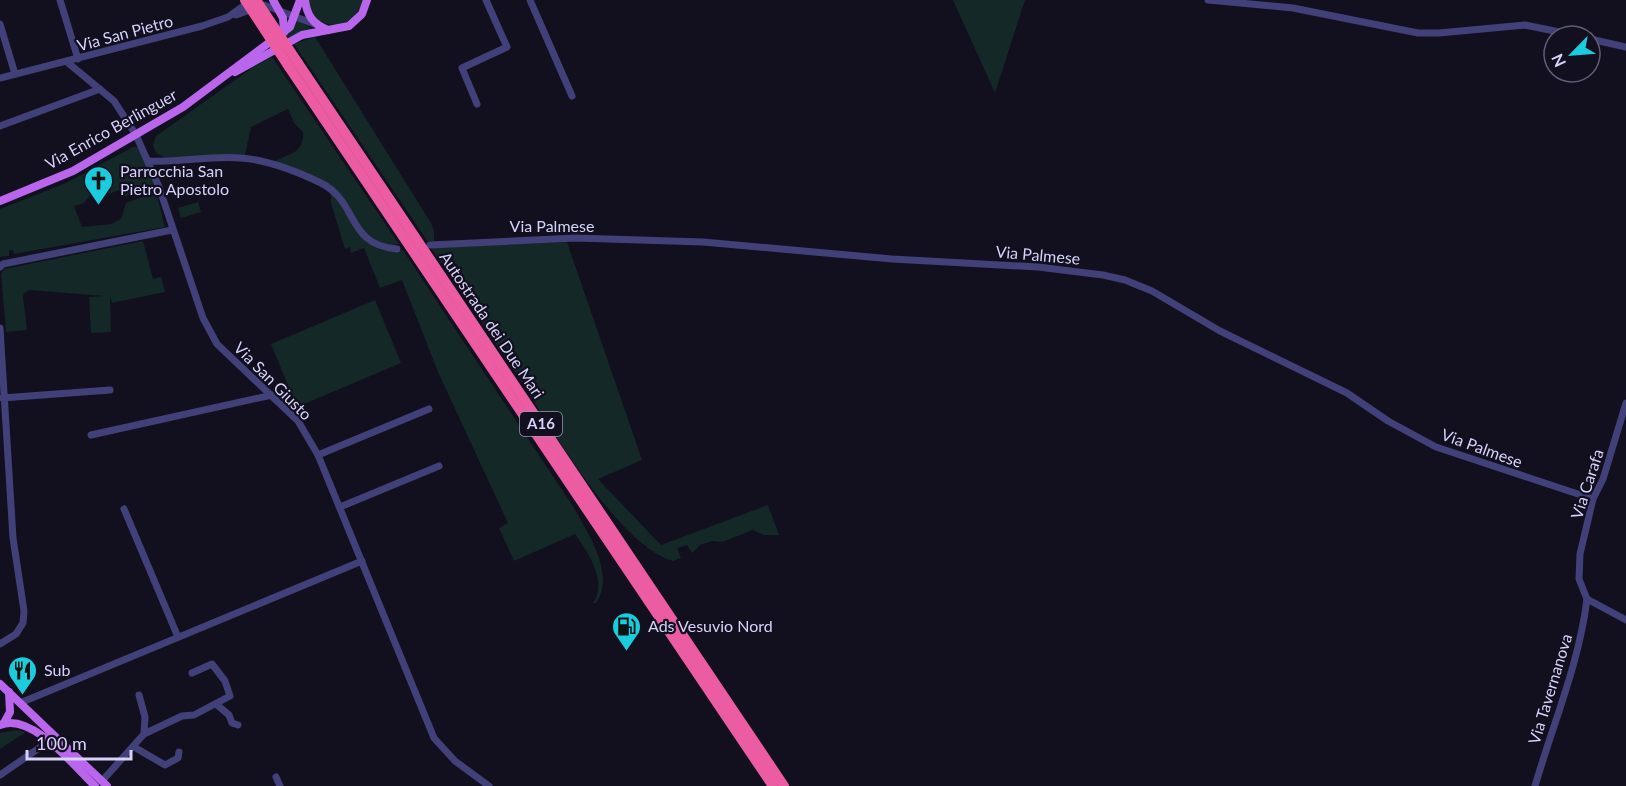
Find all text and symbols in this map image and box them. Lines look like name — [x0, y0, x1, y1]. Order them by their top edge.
street label: Via San Pietro — [75, 11, 175, 54]
north arrow — [1542, 24, 1602, 84]
text: N — [1547, 51, 1569, 70]
street label: Via Enrico Berlinguer — [42, 84, 180, 173]
place label: Parrocchia San Pietro Apostolo — [120, 161, 229, 198]
church icon: Parrocchia San Pietro Apostolo — [83, 164, 115, 206]
street label: Via Palmese — [510, 216, 594, 235]
street label: Via Palmese — [995, 241, 1081, 268]
street label: Autostrada dei Due Mari — [436, 248, 549, 402]
street label: Via San Giusto — [230, 338, 316, 424]
road number: A16 — [520, 412, 562, 436]
street label: Via Palmese — [1439, 424, 1525, 471]
street label: Via Carafa — [1566, 446, 1607, 521]
fuel station icon: Ads Vesuvio Nord — [611, 610, 643, 652]
place label: Ads Vesuvio Nord — [648, 616, 773, 635]
street label: Via Tavernanova — [1524, 631, 1575, 746]
restaurant icon: Sub — [7, 654, 39, 696]
place label: Sub — [44, 660, 70, 679]
scale bar — [27, 723, 130, 761]
text: 100 m — [36, 732, 87, 754]

